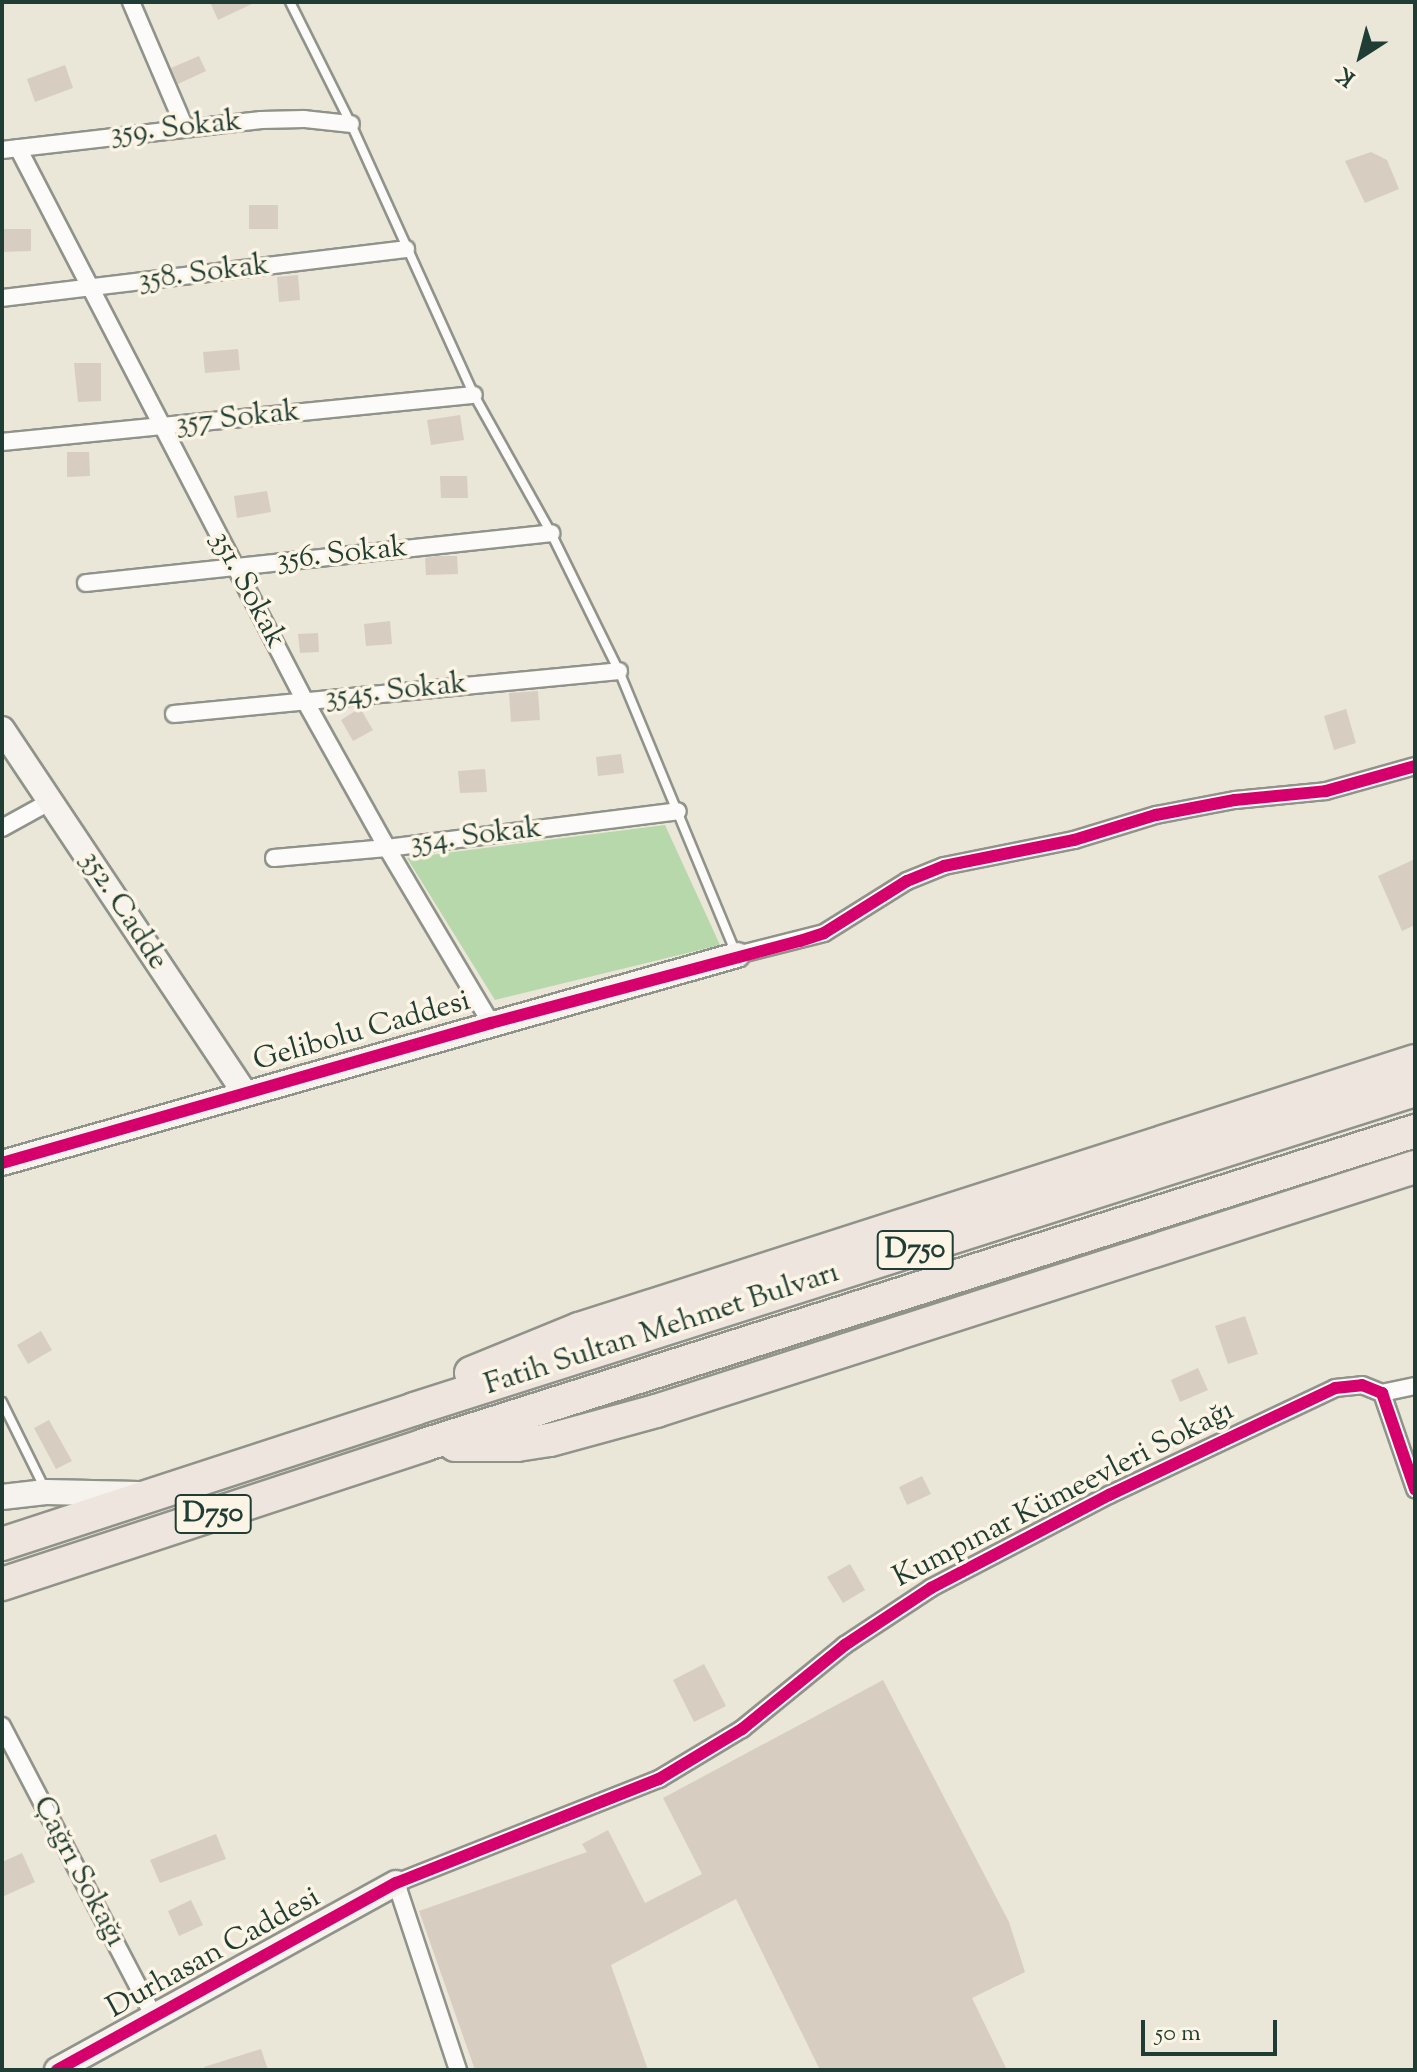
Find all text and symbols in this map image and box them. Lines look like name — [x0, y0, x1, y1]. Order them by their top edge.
north arrow — [1321, 16, 1401, 96]
text: K — [1331, 58, 1363, 93]
street label: 359. Sokak — [109, 104, 243, 154]
street label: 358. Sokak — [136, 248, 272, 300]
street label: 357 Sokak — [174, 395, 302, 443]
street label: 351. Sokak — [201, 525, 293, 655]
street label: 356. Sokak — [275, 530, 409, 580]
street label: 3545. Sokak — [323, 667, 469, 717]
street label: 354. Sokak — [408, 811, 544, 863]
street label: 352. Cadde — [71, 845, 175, 977]
street label: Gelibolu Caddesi — [249, 984, 475, 1080]
road number: D750 — [875, 1226, 955, 1274]
street label: Fatih Sultan Mehmet Bulvarı — [480, 1256, 844, 1404]
street label: Kumpınar Kümeevleri Sokağı — [888, 1393, 1240, 1597]
road number: D750 — [173, 1490, 253, 1538]
street label: Çağrı Sokağı — [23, 1791, 133, 1953]
street label: Durhasan Caddesi — [101, 1881, 327, 2027]
scale bar — [1145, 2004, 1281, 2054]
text: 50 m — [1155, 2017, 1201, 2051]

